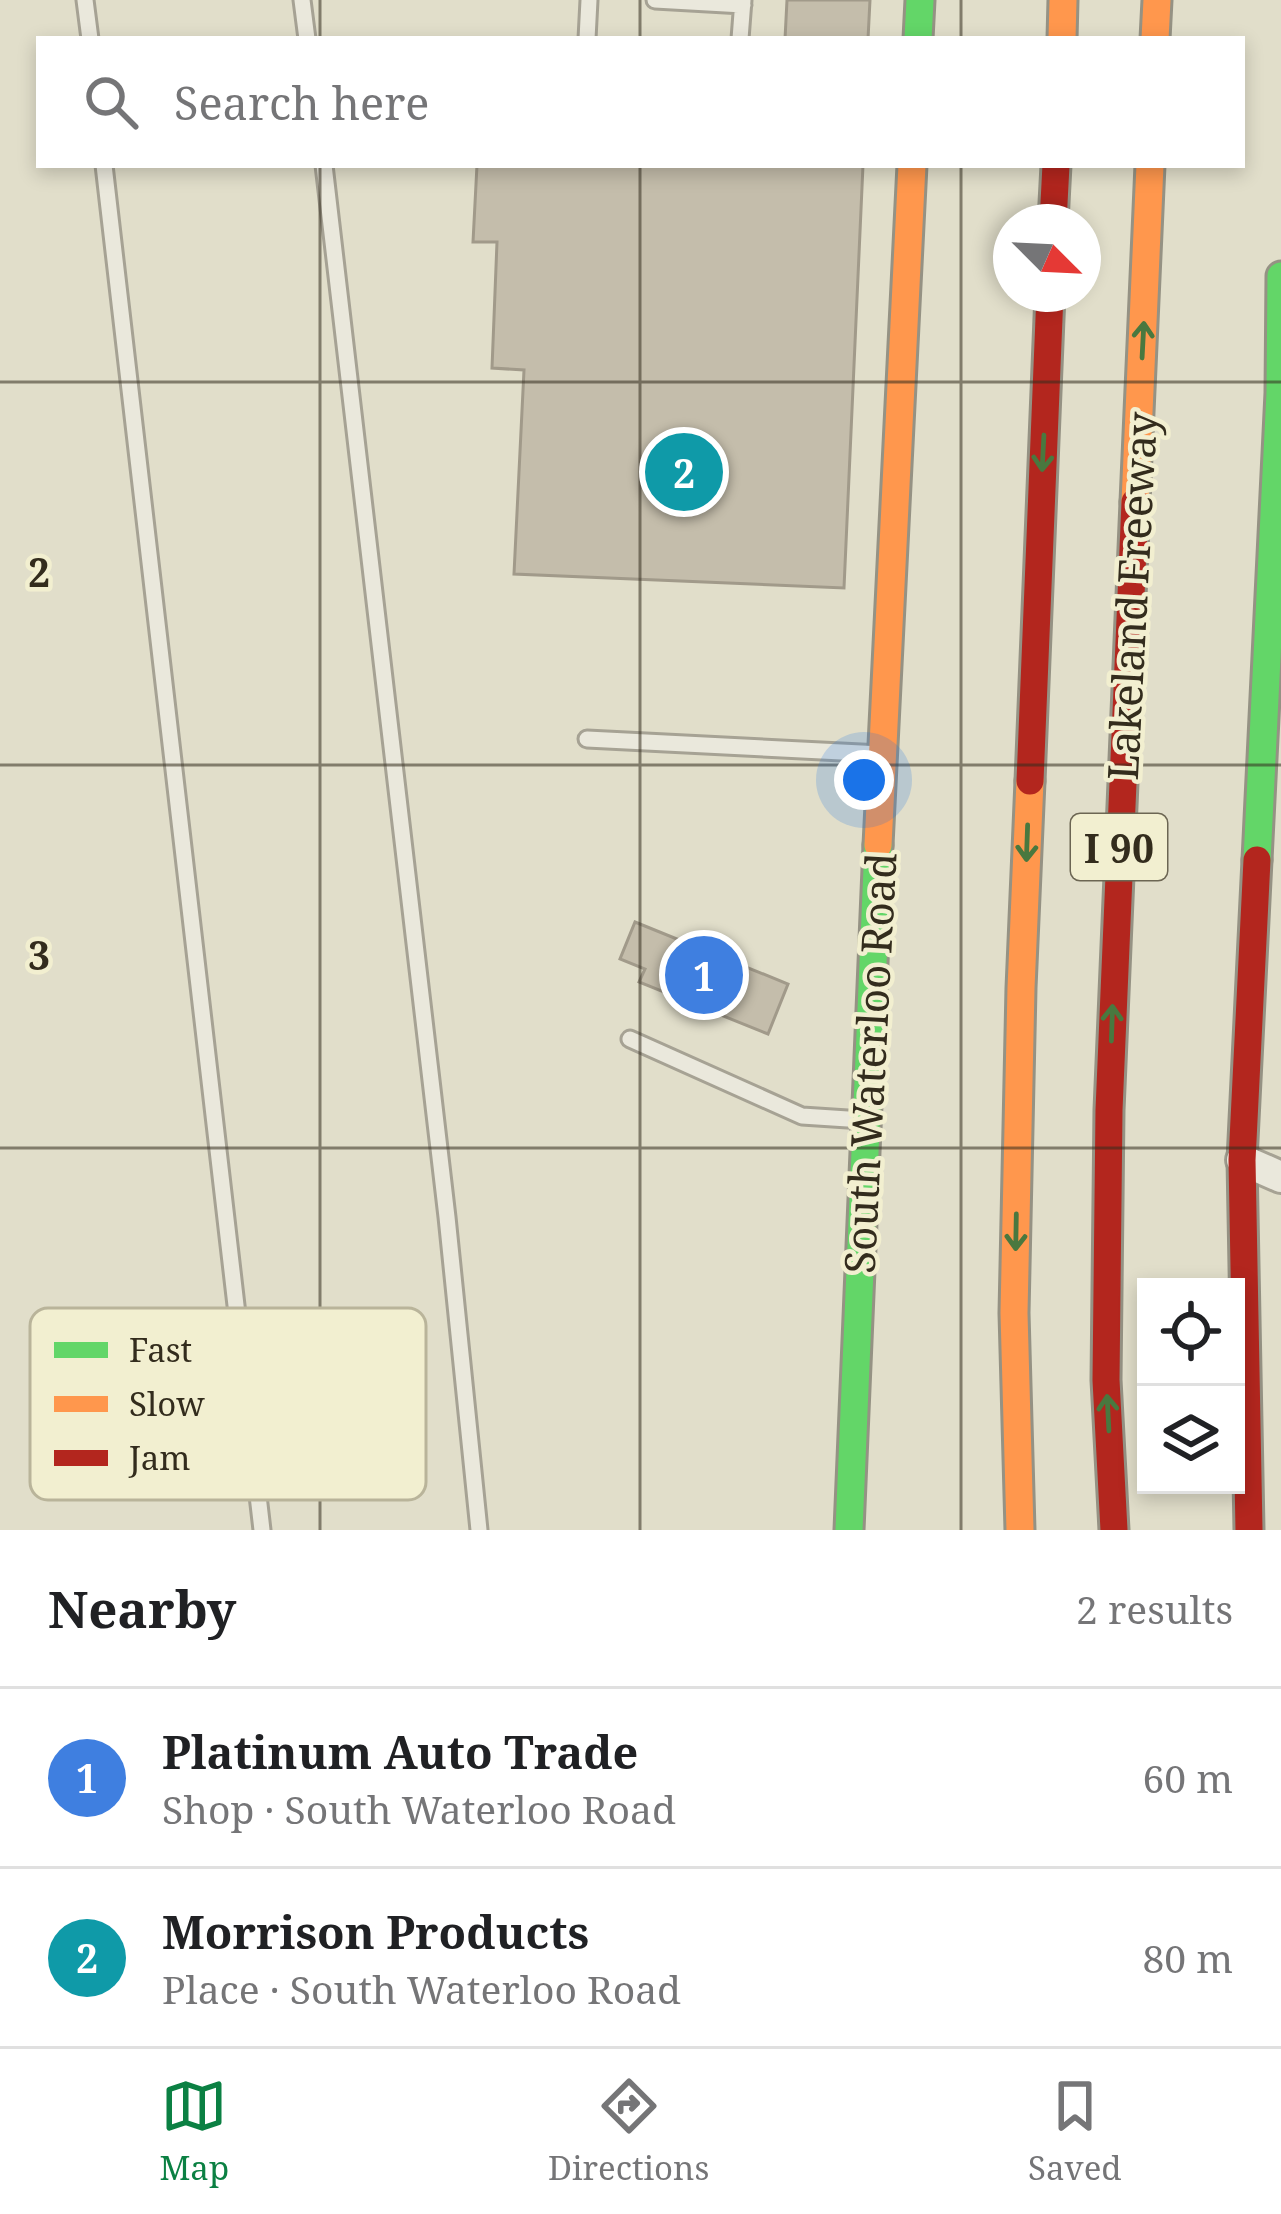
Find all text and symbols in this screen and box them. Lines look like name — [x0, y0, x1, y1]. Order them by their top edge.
search box — [36, 36, 1245, 168]
icon: search — [78, 69, 144, 135]
text: Search here — [174, 72, 429, 133]
north arrow — [993, 204, 1101, 312]
one-way arrow — [1132, 321, 1155, 360]
street label: Lakeland Freeway — [1093, 410, 1169, 782]
pin: 2 — [645, 427, 723, 517]
one-way arrow — [1031, 433, 1054, 472]
text: 2 — [28, 545, 50, 598]
your location — [834, 750, 894, 810]
road number: I 90 — [1071, 814, 1167, 880]
one-way arrow — [1015, 822, 1038, 861]
street label: South Waterloo Road — [830, 851, 909, 1275]
text: 3 — [28, 928, 50, 981]
pin: 1 — [665, 930, 743, 1020]
one-way arrow — [1101, 1004, 1124, 1043]
one-way arrow — [1004, 1212, 1027, 1251]
map controls — [1137, 1278, 1245, 1494]
button: locate — [1137, 1278, 1245, 1386]
legend — [30, 1308, 426, 1500]
text: Fast — [129, 1327, 192, 1372]
text: Slow — [129, 1381, 205, 1426]
button: layers — [1137, 1386, 1245, 1494]
one-way arrow — [1096, 1394, 1119, 1433]
text: Jam — [128, 1435, 191, 1480]
text: Nearby — [48, 1573, 236, 1643]
text: 2 results — [1076, 1582, 1233, 1635]
text: Platinum Auto Trade — [162, 1721, 638, 1782]
text: 1 — [76, 1751, 98, 1804]
text: 60 m — [1142, 1751, 1233, 1804]
text: Shop · South Waterloo Road — [162, 1782, 676, 1835]
text: Morrison Products — [162, 1901, 589, 1962]
text: 2 — [76, 1931, 98, 1984]
text: 80 m — [1142, 1931, 1233, 1984]
text: Place · South Waterloo Road — [162, 1962, 681, 2015]
tab: Map — [159, 2073, 229, 2190]
tab: Directions — [548, 2073, 709, 2190]
tab: Saved — [1028, 2073, 1122, 2190]

